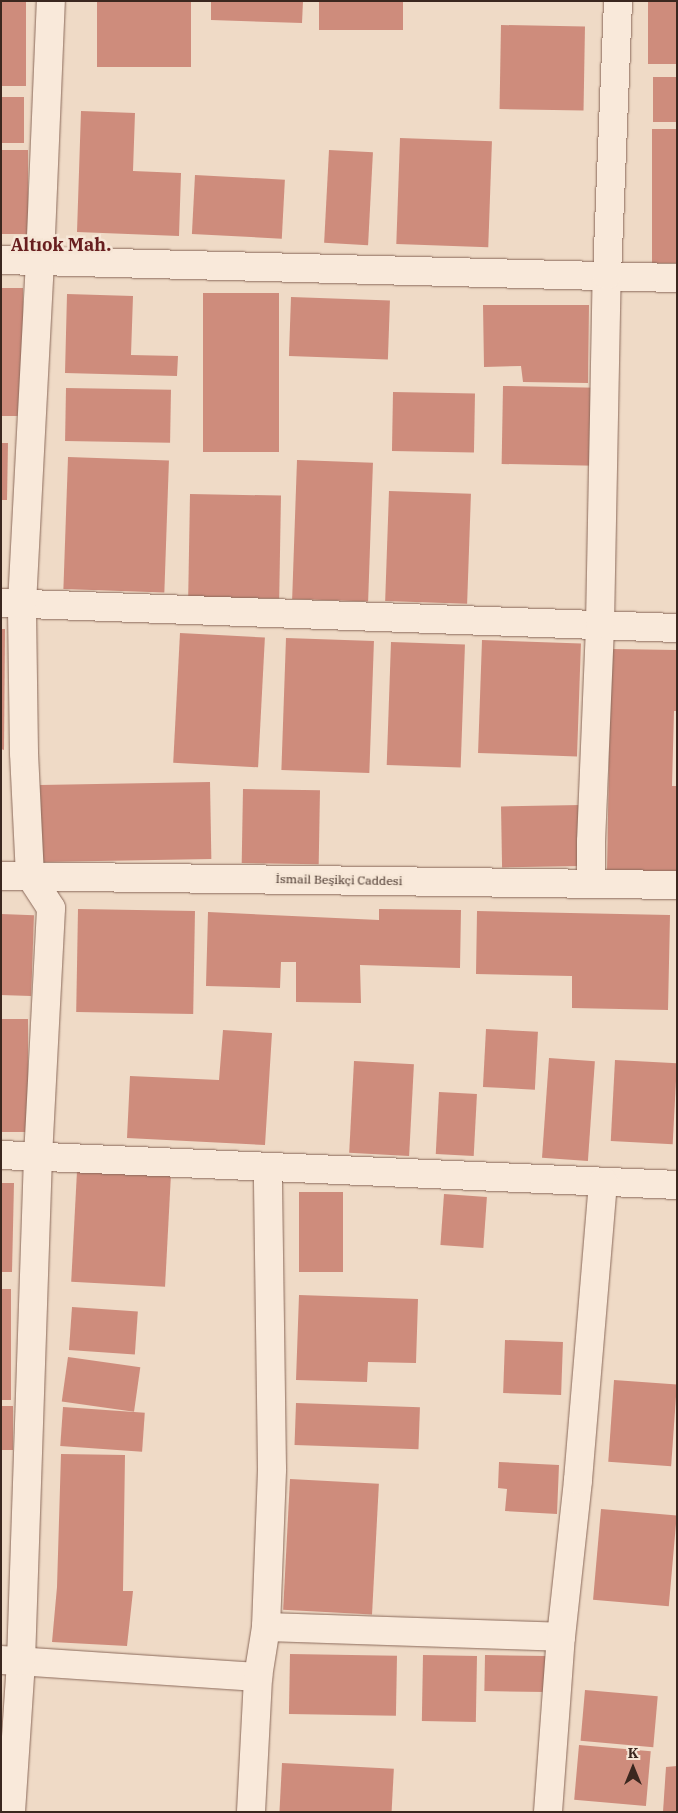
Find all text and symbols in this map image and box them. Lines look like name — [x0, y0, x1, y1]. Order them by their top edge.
district label: Altıok Mah. — [11, 234, 111, 256]
street label: İsmail Beşikçi Caddesi — [276, 872, 402, 888]
north arrow — [608, 1743, 658, 1793]
text: K — [628, 1744, 638, 1762]

